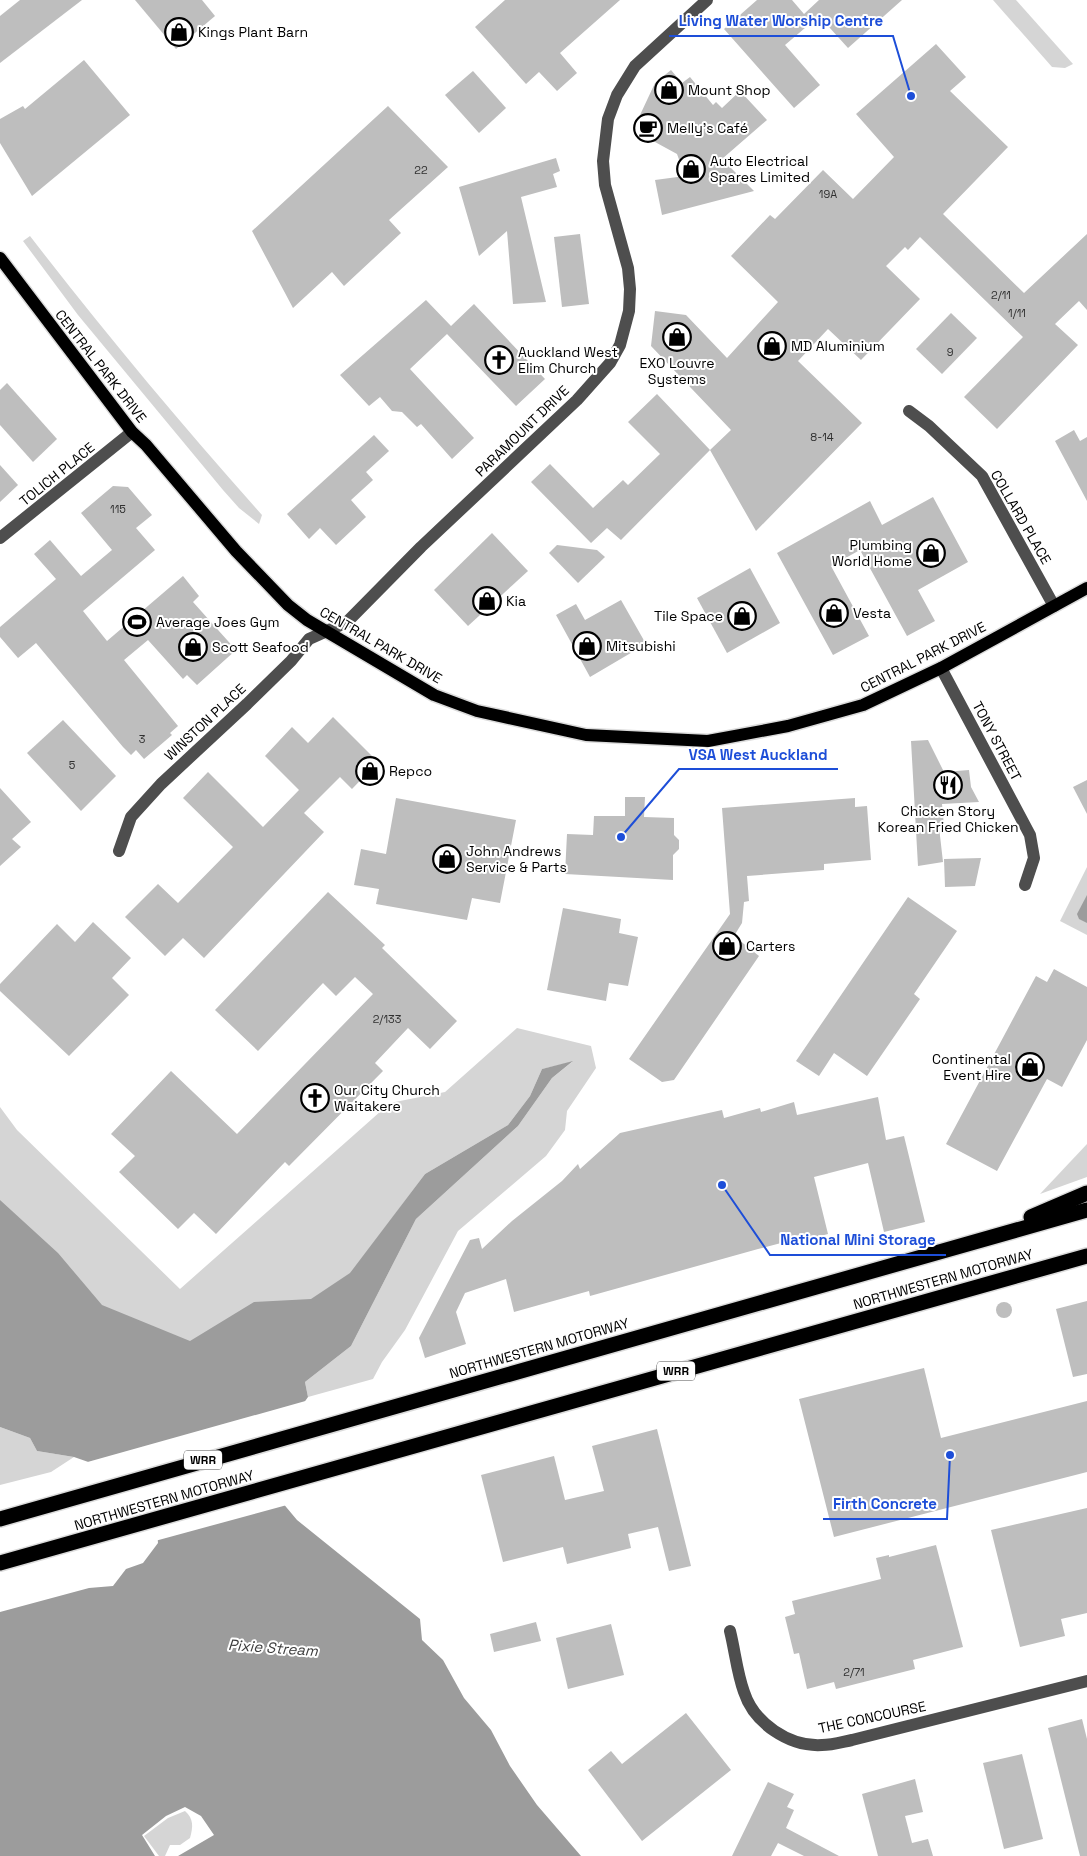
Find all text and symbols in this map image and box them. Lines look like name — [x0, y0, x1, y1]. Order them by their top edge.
callout: Living Water Worship Centre — [669, 6, 893, 36]
text: Living Water Worship Centre — [679, 11, 884, 30]
shop icon: Kings Plant Barn — [164, 17, 194, 47]
place label: Kings Plant Barn — [198, 23, 308, 41]
shop icon: Mount Shop — [654, 75, 684, 105]
place label: Mount Shop — [688, 81, 771, 99]
cafe icon: Melly's Café — [633, 113, 663, 143]
place label: Melly's Café — [667, 119, 748, 137]
place label: Auto Electrical Spares Limited — [710, 152, 810, 186]
shop icon: Auto Electrical Spares Limited — [676, 154, 706, 184]
house number: 22 — [414, 163, 428, 177]
house number: 19A — [819, 187, 837, 201]
house number: 2/11 — [991, 288, 1011, 302]
street label: CENTRAL PARK DRIVE — [51, 306, 151, 426]
house number: 1/11 — [1008, 306, 1026, 320]
shop icon: EXO Louvre Systems — [662, 322, 692, 352]
shop icon: MD Aluminium — [757, 331, 787, 361]
place label: MD Aluminium — [791, 337, 885, 355]
place label: Auckland West Elim Church — [518, 343, 618, 377]
church icon: Auckland West Elim Church — [484, 345, 514, 375]
house number: 9 — [947, 345, 954, 359]
place label: EXO Louvre Systems — [639, 354, 715, 388]
street label: PARAMOUNT DRIVE — [471, 381, 573, 480]
house number: 8-14 — [810, 430, 834, 444]
street label: TOLICH PLACE — [16, 438, 98, 510]
street label: COLLARD PLACE — [987, 467, 1055, 567]
house number: 115 — [110, 502, 126, 516]
place label: Plumbing World Home — [832, 536, 912, 570]
shop icon: Plumbing World Home — [916, 538, 946, 568]
shop icon: Kia — [472, 586, 502, 616]
place label: Kia — [506, 592, 526, 610]
shop icon: Vesta — [819, 598, 849, 628]
shop icon: Tile Space — [727, 601, 757, 631]
street label: CENTRAL PARK DRIVE — [317, 603, 446, 687]
place label: Vesta — [853, 604, 891, 622]
sports icon: Average Joes Gym — [122, 607, 152, 637]
place label: Tile Space — [654, 607, 723, 625]
place label: Average Joes Gym — [156, 613, 280, 631]
street label: CENTRAL PARK DRIVE — [857, 618, 989, 696]
shop icon: Mitsubishi — [572, 631, 602, 661]
shop icon: Scott Seafood — [178, 632, 208, 662]
place label: Mitsubishi — [606, 637, 676, 655]
place label: Scott Seafood — [212, 638, 309, 656]
street label: WINSTON PLACE — [161, 680, 250, 764]
street label: TONY STREET — [968, 698, 1026, 784]
house number: 3 — [139, 732, 146, 746]
callout: VSA West Auckland — [679, 739, 838, 769]
text: VSA West Auckland — [689, 745, 827, 764]
shop icon: Repco — [355, 756, 385, 786]
house number: 5 — [69, 758, 76, 772]
place label: Repco — [389, 762, 432, 780]
restaurant icon: Chicken Story Korean Fried Chicken — [933, 770, 963, 800]
place label: Chicken Story Korean Fried Chicken — [877, 802, 1019, 836]
place label: John Andrews Service & Parts — [466, 842, 567, 876]
shop icon: John Andrews Service & Parts — [432, 844, 462, 874]
shop icon: Carters — [712, 931, 742, 961]
place label: Carters — [746, 937, 795, 955]
house number: 2/133 — [373, 1012, 402, 1026]
place label: Continental Event Hire — [932, 1050, 1011, 1084]
shop icon: Continental Event Hire — [1015, 1052, 1045, 1082]
place label: Our City Church Waitakere — [334, 1081, 440, 1115]
church icon: Our City Church Waitakere — [300, 1083, 330, 1113]
callout: National Mini Storage — [770, 1225, 946, 1255]
text: National Mini Storage — [780, 1230, 936, 1249]
street label: NORTHWESTERN MOTORWAY — [851, 1245, 1035, 1313]
street label: NORTHWESTERN MOTORWAY — [447, 1314, 631, 1382]
road number: WRR — [657, 1362, 695, 1380]
road number: WRR — [184, 1450, 222, 1470]
street label: NORTHWESTERN MOTORWAY — [72, 1466, 256, 1534]
callout: Firth Concrete — [823, 1489, 947, 1519]
text: Firth Concrete — [833, 1494, 937, 1513]
water label: Pixie Stream — [228, 1635, 320, 1660]
house number: 2/71 — [843, 1665, 865, 1679]
street label: THE CONCOURSE — [817, 1697, 928, 1737]

